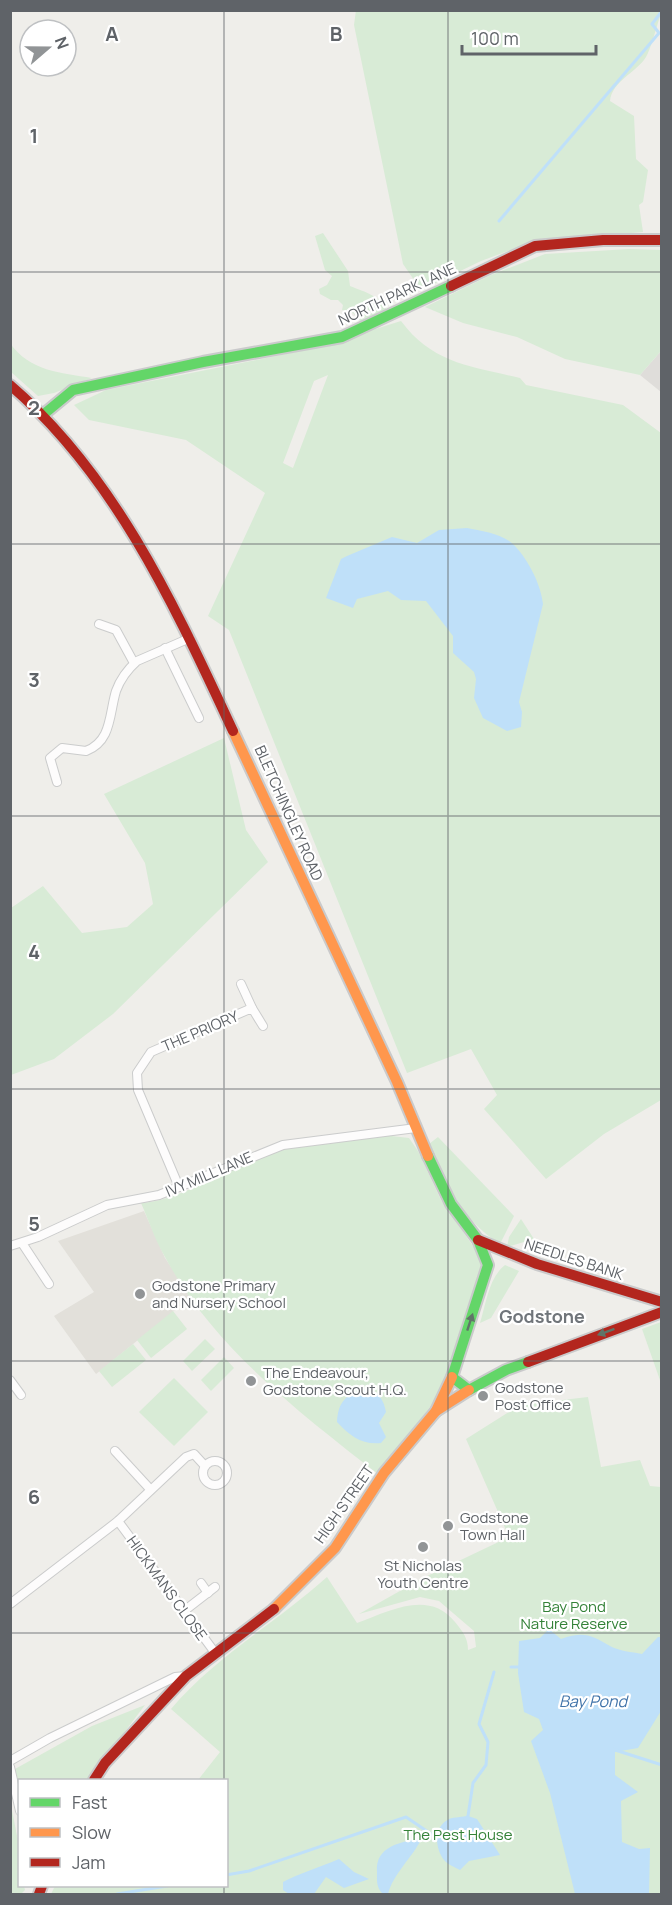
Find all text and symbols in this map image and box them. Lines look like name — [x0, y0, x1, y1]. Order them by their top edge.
north arrow — [18, 18, 78, 78]
scale bar — [462, 18, 596, 56]
text: A — [105, 20, 119, 47]
text: B — [330, 20, 343, 47]
text: 100 m — [471, 26, 519, 50]
text: N — [50, 34, 74, 52]
text: 1 — [30, 122, 38, 149]
street label: NORTH PARK LANE — [335, 258, 459, 330]
text: 2 — [28, 394, 40, 421]
text: 3 — [28, 666, 40, 693]
street label: BLETCHINGLEY ROAD — [250, 742, 328, 884]
text: 4 — [28, 938, 40, 965]
street label: THE PRIORY — [158, 1005, 242, 1057]
street label: IVY MILL LANE — [162, 1146, 256, 1202]
text: 5 — [28, 1210, 40, 1237]
street label: NEEDLES BANK — [522, 1233, 626, 1285]
place label: Godstone Primary and Nursery School — [152, 1275, 286, 1313]
marker: Godstone Primary and Nursery School — [133, 1287, 147, 1301]
district label: Godstone — [499, 1304, 585, 1328]
one-way arrow — [465, 1313, 475, 1331]
one-way arrow — [597, 1328, 615, 1338]
place label: The Endeavour, Godstone Scout H.Q. — [263, 1362, 407, 1400]
marker: The Endeavour, Godstone Scout H.Q. — [244, 1374, 258, 1388]
place label: Godstone Post Office — [495, 1377, 571, 1415]
marker: Godstone Post Office — [476, 1389, 490, 1403]
street label: HIGH STREET — [309, 1461, 379, 1547]
text: 6 — [28, 1483, 40, 1510]
place label: Godstone Town Hall — [460, 1507, 529, 1545]
marker: Godstone Town Hall — [441, 1519, 455, 1533]
street label: HICKMANS CLOSE — [122, 1531, 212, 1645]
marker: St Nicholas Youth Centre — [416, 1540, 430, 1554]
place label: St Nicholas Youth Centre — [377, 1555, 469, 1593]
park label: Bay Pond Nature Reserve — [521, 1596, 628, 1634]
water label: Bay Pond — [559, 1690, 629, 1712]
legend — [18, 1779, 228, 1887]
text: Fast — [72, 1790, 107, 1814]
text: Slow — [72, 1820, 112, 1844]
park label: The Pest House — [404, 1824, 513, 1845]
text: Jam — [72, 1850, 106, 1874]

